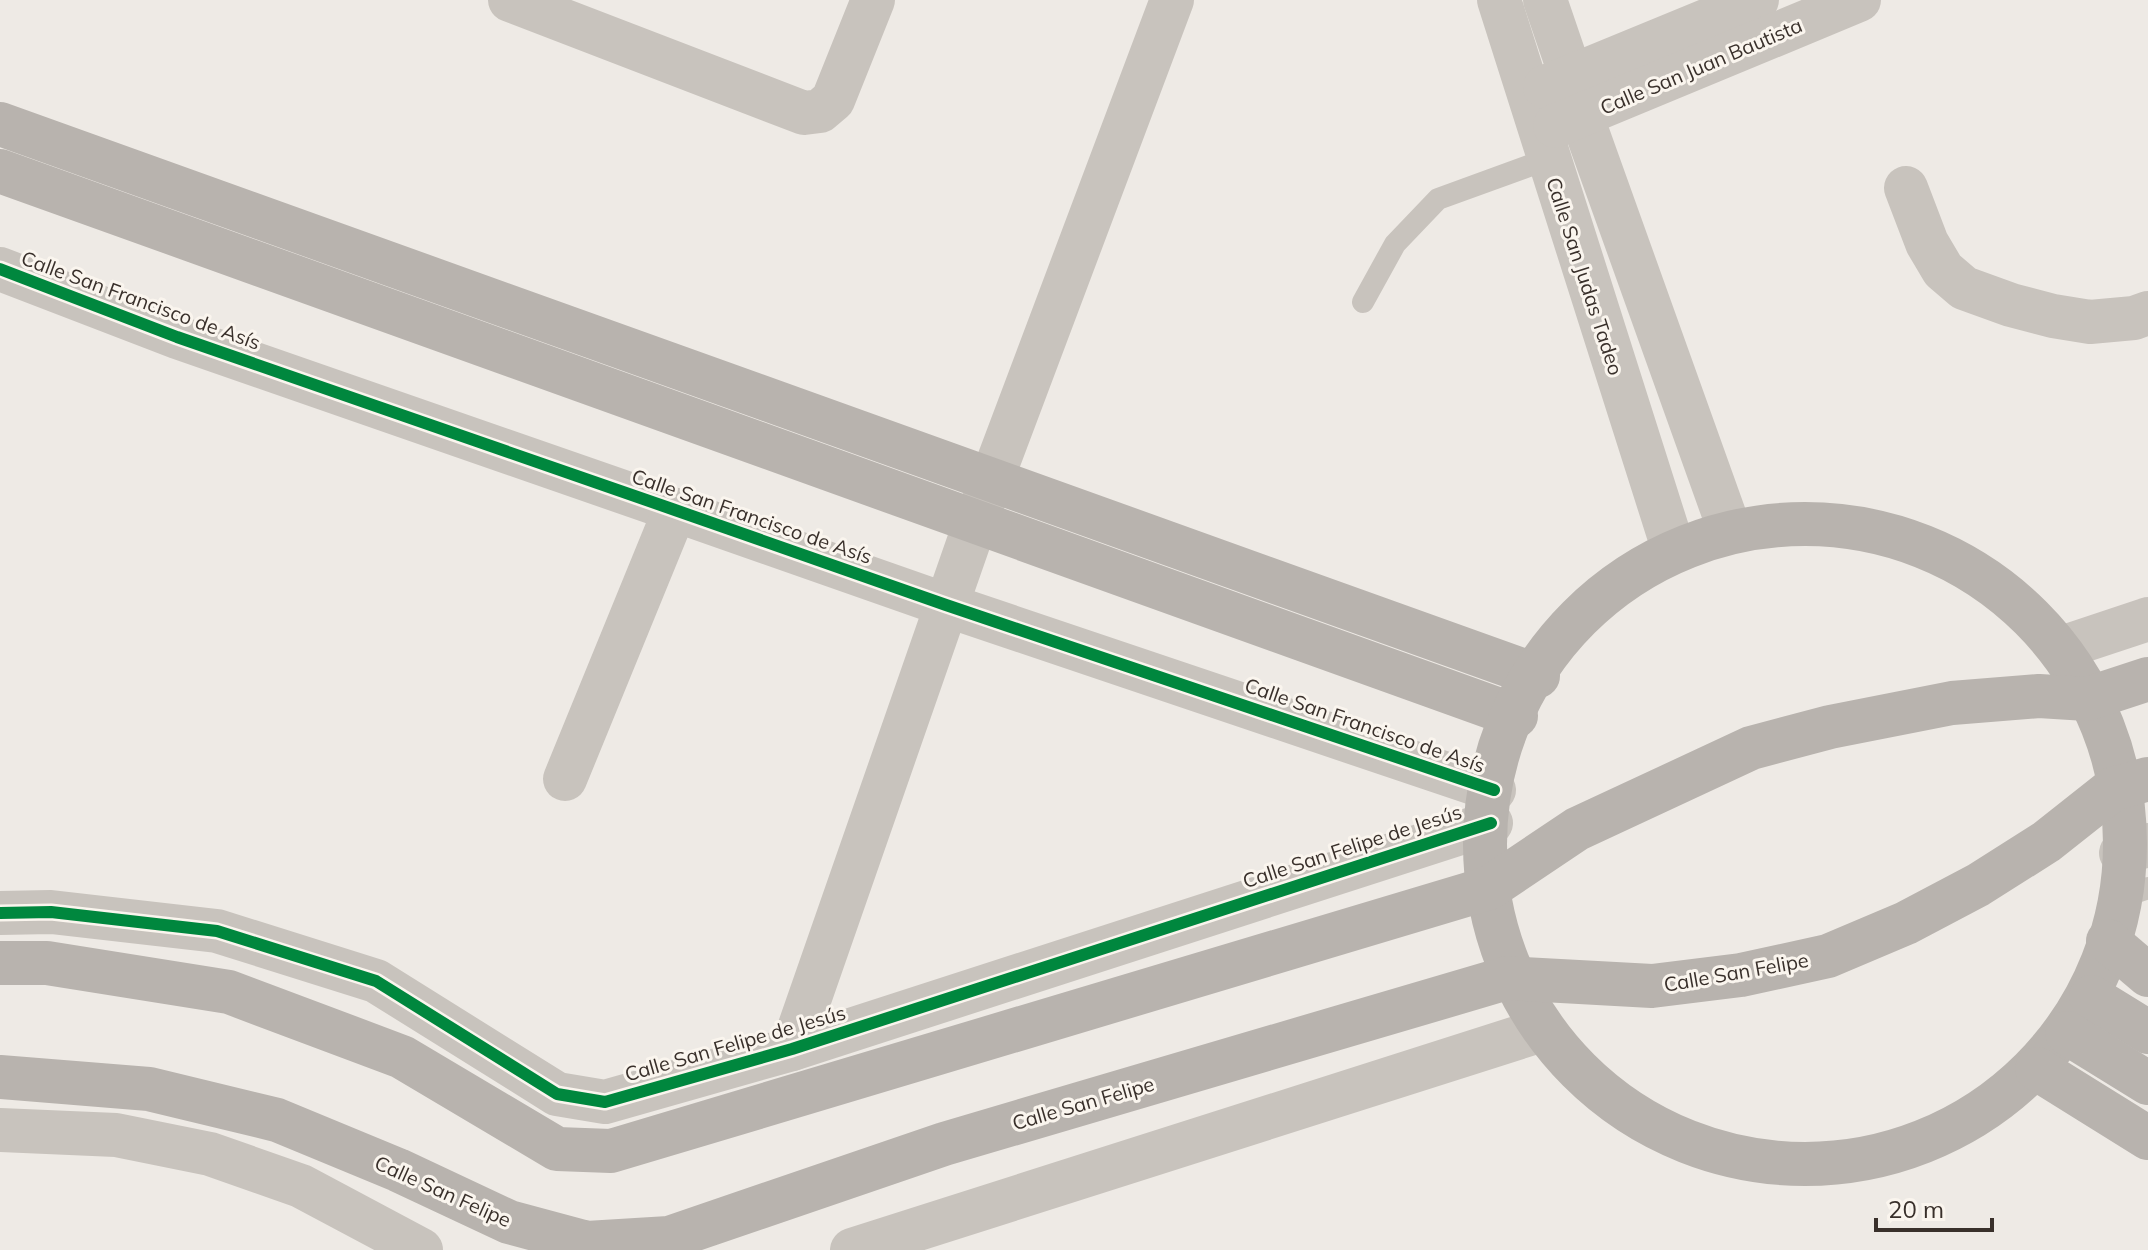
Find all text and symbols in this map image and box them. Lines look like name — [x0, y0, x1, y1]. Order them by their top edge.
street label: Calle San Juan Bautista — [1596, 12, 1806, 120]
street label: Calle San Judas Tadeo — [1541, 174, 1629, 378]
street label: Calle San Francisco de Asís — [18, 245, 264, 355]
street label: Calle San Francisco de Asís — [629, 463, 875, 569]
street label: Calle San Francisco de Asís — [1242, 672, 1488, 778]
street label: Calle San Felipe de Jesús — [1239, 799, 1465, 893]
street label: Calle San Felipe — [1662, 947, 1810, 997]
street label: Calle San Felipe de Jesús — [622, 999, 848, 1087]
street label: Calle San Felipe — [1009, 1071, 1157, 1135]
street label: Calle San Felipe — [371, 1150, 515, 1232]
scale bar — [1876, 1182, 1992, 1232]
text: 20 m — [1888, 1194, 1944, 1224]

